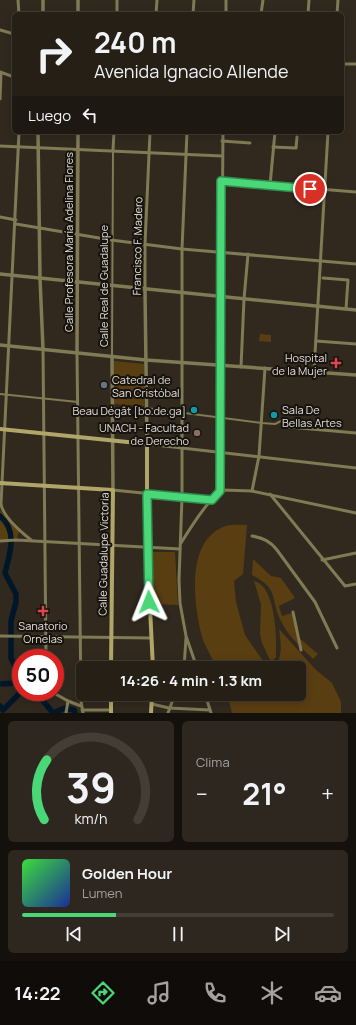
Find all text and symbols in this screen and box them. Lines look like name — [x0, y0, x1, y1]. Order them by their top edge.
text: 240 m — [94, 23, 176, 61]
icon: right — [28, 28, 80, 80]
text: Avenida Ignacio Allende — [94, 59, 288, 83]
icon: left — [79, 104, 101, 126]
text: Luego — [28, 105, 71, 126]
street label: Calle Profesora María Adelina Flores — [61, 152, 76, 332]
pin — [293, 172, 327, 206]
icon: arrive — [299, 178, 321, 200]
street label: Francisco F. Madero — [129, 196, 145, 295]
street label: Calle Real de Guadalupe — [96, 224, 111, 347]
place label: Hospital de la Mujer — [272, 350, 327, 378]
marker: Hospital de la Mujer — [330, 357, 342, 369]
place label: Catedral de San Cristóbal — [112, 372, 180, 400]
marker: Catedral de San Cristóbal — [99, 380, 109, 390]
place label: Sala De Bellas Artes — [282, 402, 342, 430]
place label: Beau Dégât [bo.de.ga] — [73, 403, 186, 418]
marker: Beau Dégât [bo.de.ga] — [189, 405, 199, 415]
marker: Sala De Bellas Artes — [269, 410, 279, 420]
place label: UNACH - Facultad de Derecho — [99, 420, 189, 448]
marker: UNACH - Facultad de Derecho — [192, 428, 202, 438]
street label: Calle Guadalupe Victoria — [94, 492, 112, 616]
position arrow — [128, 581, 170, 623]
marker: Sanatorio Ornelas — [37, 605, 49, 617]
place label: Sanatorio Ornelas — [18, 618, 68, 646]
speed limit sign: 50 — [12, 649, 64, 701]
text: 14:26 · 4 min · 1.3 km — [120, 670, 262, 691]
text: Clima — [196, 753, 230, 771]
text: 39 — [66, 758, 116, 814]
text: 21° — [242, 773, 287, 814]
text: − — [196, 779, 208, 809]
text: + — [321, 779, 334, 809]
text: km/h — [74, 808, 108, 827]
text: Golden Hour — [82, 863, 172, 884]
text: Lumen — [82, 884, 122, 902]
icon: previous — [63, 923, 85, 945]
icon: pause — [167, 923, 189, 945]
icon: next — [271, 923, 293, 945]
icon: directions — [89, 979, 117, 1007]
icon: music — [145, 979, 173, 1007]
icon: phone — [201, 979, 229, 1007]
icon: climate — [258, 979, 286, 1007]
icon: car — [314, 979, 342, 1007]
text: 14:22 — [14, 981, 61, 1005]

